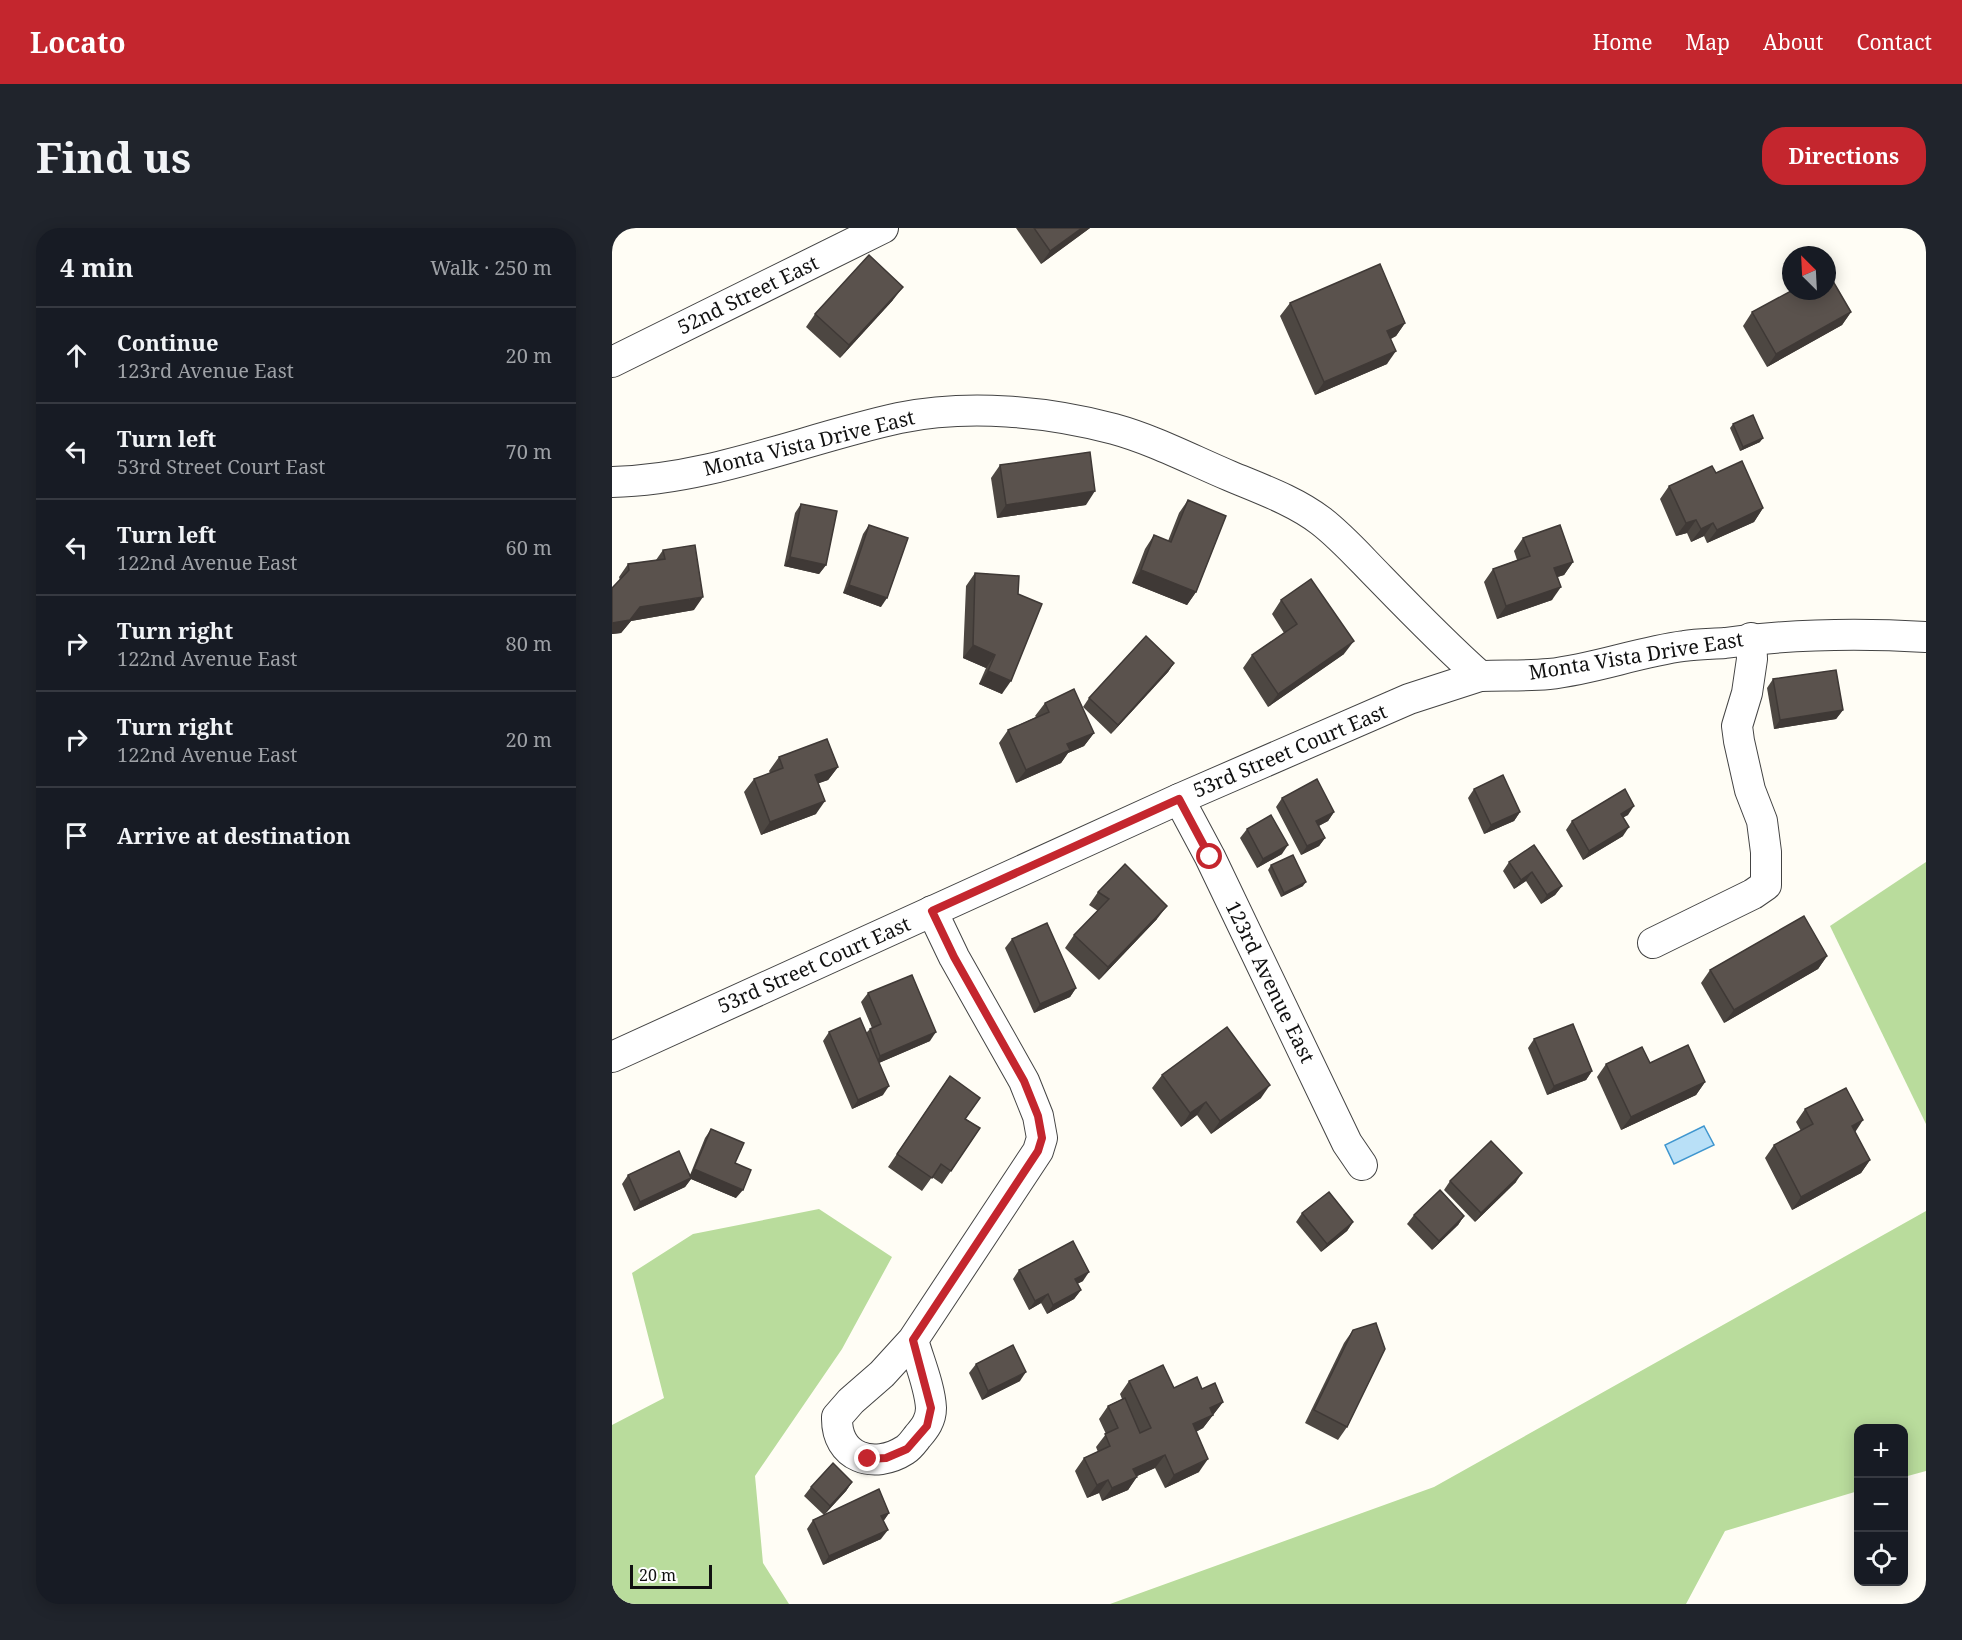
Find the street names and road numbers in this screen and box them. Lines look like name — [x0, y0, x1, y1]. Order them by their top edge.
street label: 52nd Street East — [673, 249, 823, 340]
street label: Monta Vista Drive East — [700, 403, 917, 482]
street label: Monta Vista Drive East — [1527, 625, 1745, 686]
street label: 53rd Street Court East — [1189, 697, 1391, 804]
street label: 123rd Avenue East — [1220, 896, 1321, 1067]
street label: 53rd Street Court East — [713, 910, 914, 1019]

